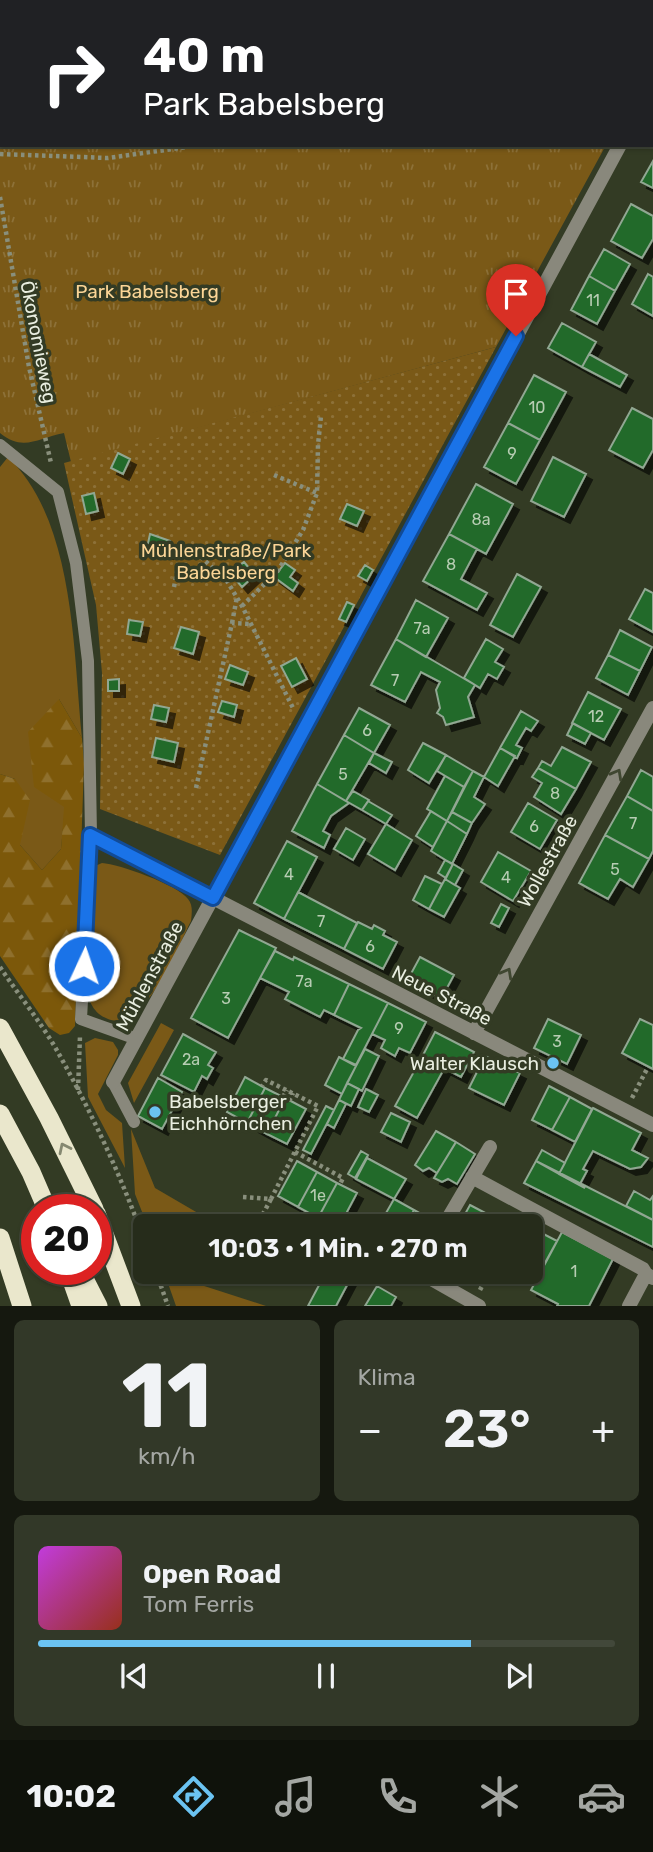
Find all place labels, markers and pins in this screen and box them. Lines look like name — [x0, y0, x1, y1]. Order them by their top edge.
pin — [486, 264, 546, 336]
place label: Walter Klausch — [410, 1052, 539, 1075]
marker: Walter Klausch — [545, 1055, 561, 1071]
place label: Babelsberger Eichhörnchen — [169, 1090, 293, 1135]
marker: Babelsberger Eichhörnchen — [147, 1104, 163, 1120]

